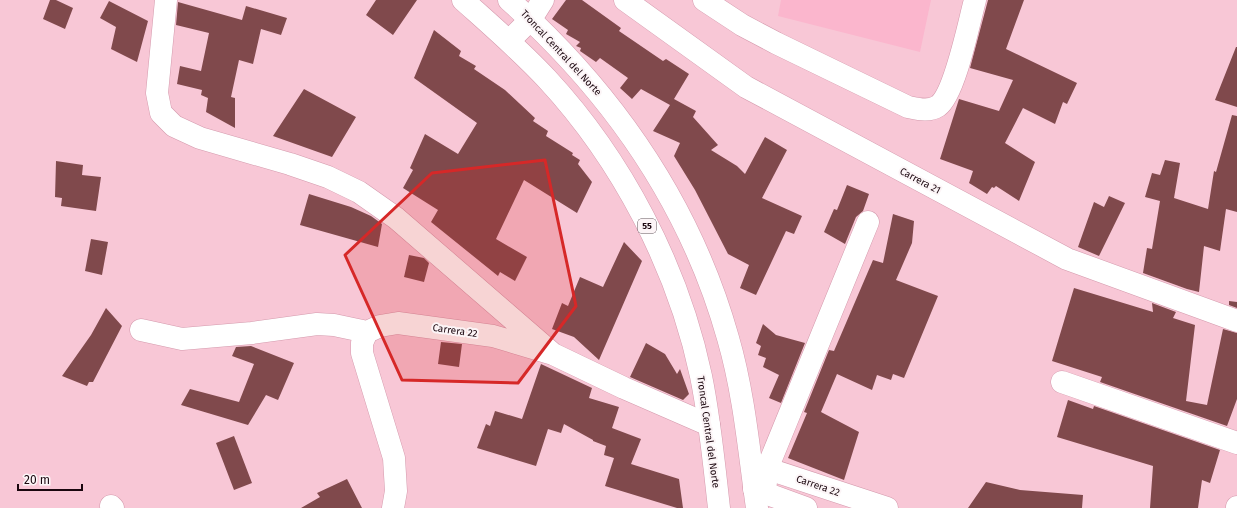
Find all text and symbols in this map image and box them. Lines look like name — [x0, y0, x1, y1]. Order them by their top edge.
street label: Troncal Central del Norte — [518, 8, 604, 98]
street label: Carrera 21 — [898, 165, 942, 197]
road number: 55 — [638, 219, 656, 233]
street label: Carrera 22 — [432, 322, 478, 340]
street label: Troncal Central del Norte — [694, 375, 722, 489]
scale bar — [18, 466, 82, 492]
text: 20 m — [24, 473, 50, 487]
street label: Carrera 22 — [795, 473, 841, 499]

